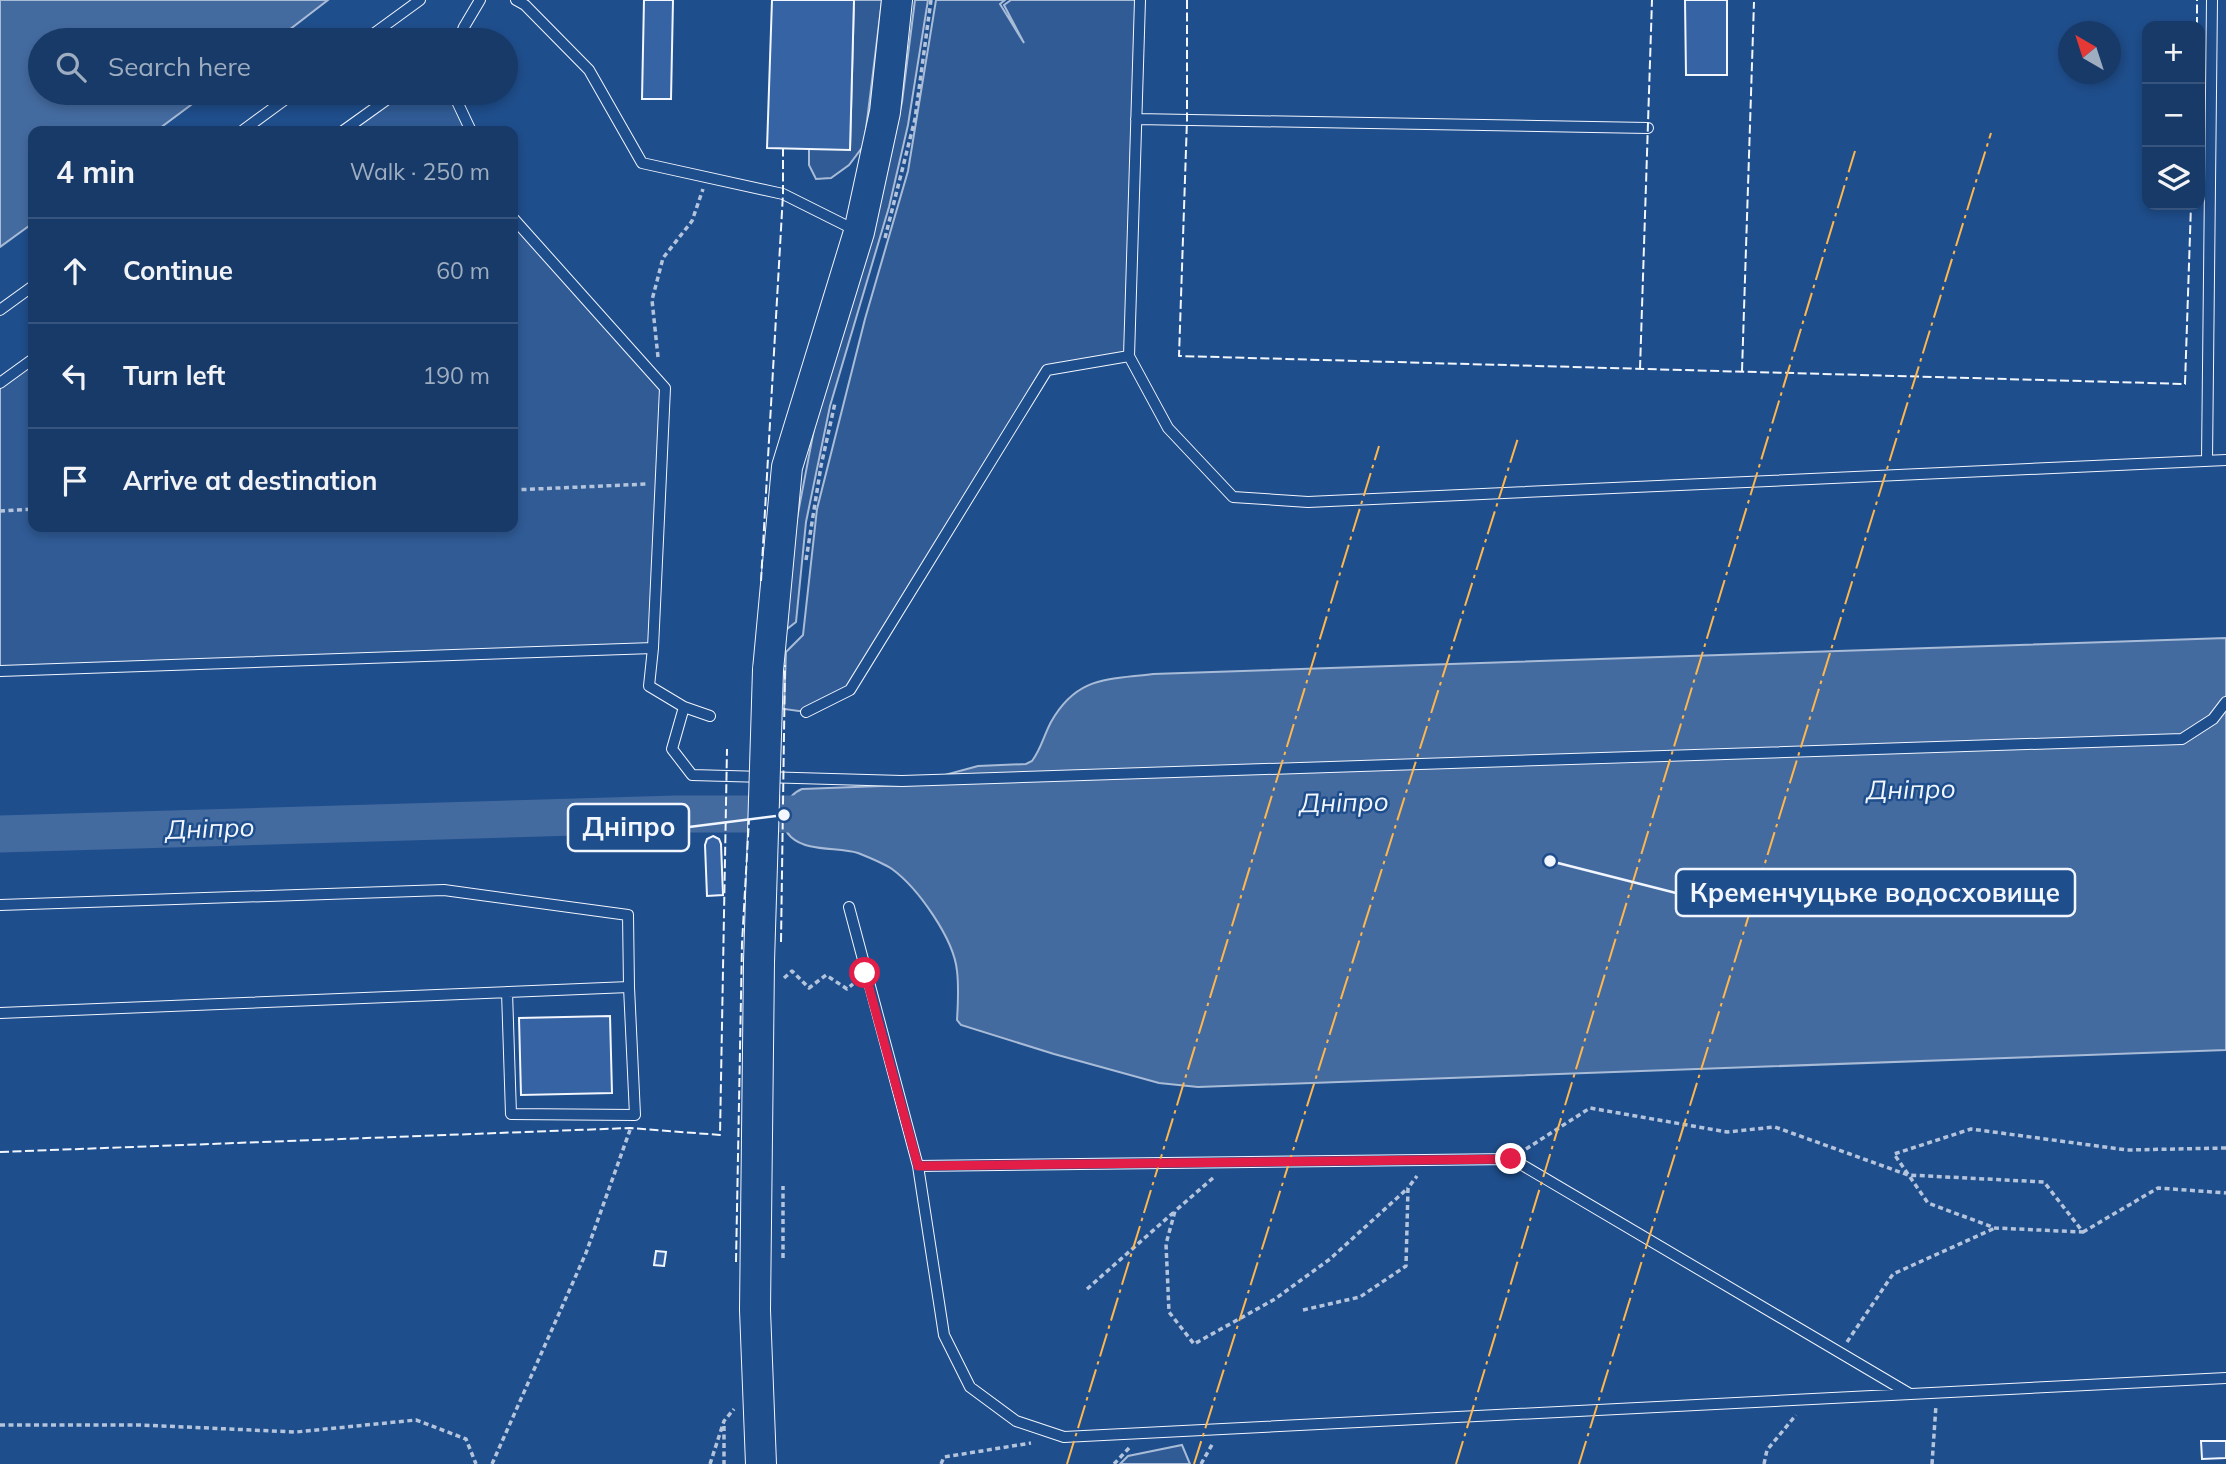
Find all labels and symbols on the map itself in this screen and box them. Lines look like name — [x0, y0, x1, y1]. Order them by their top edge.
north arrow — [2058, 21, 2121, 84]
water label: Дніпро — [1864, 772, 1956, 806]
water label: Дніпро — [1297, 785, 1389, 819]
callout: Дніпро — [568, 804, 689, 851]
water label: Дніпро — [163, 810, 255, 846]
text: Дніпро — [583, 810, 675, 843]
callout: Кременчуцьке водосховище — [1676, 869, 2075, 916]
text: Кременчуцьке водосховище — [1690, 876, 2060, 909]
route start — [849, 957, 880, 988]
route end — [1495, 1143, 1526, 1174]

